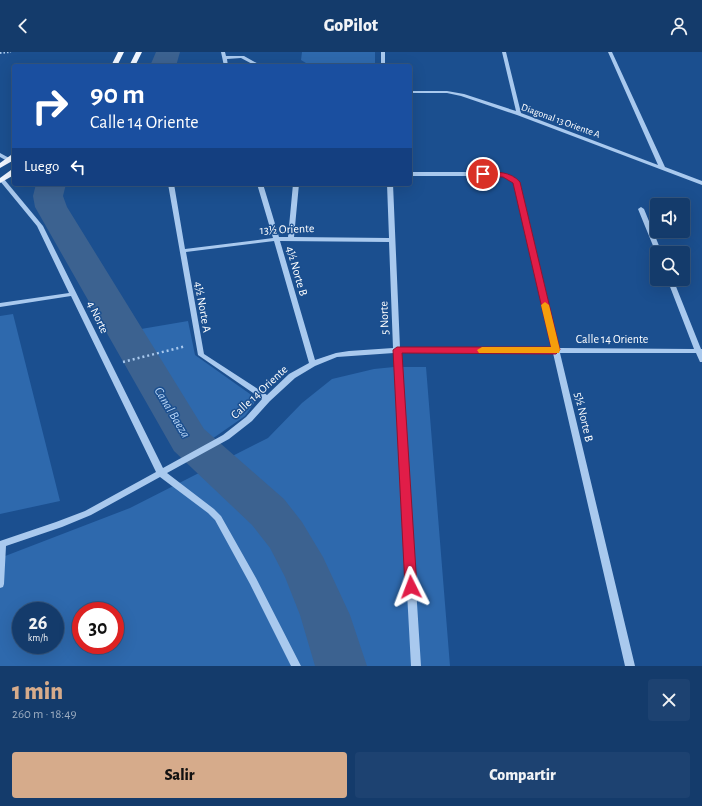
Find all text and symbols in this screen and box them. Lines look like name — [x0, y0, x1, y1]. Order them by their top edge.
icon: back — [12, 15, 34, 37]
icon: person — [668, 15, 690, 37]
text: GoPilot — [324, 17, 378, 35]
icon: right — [24, 80, 76, 132]
text: 90 m — [90, 81, 145, 109]
street label: Diagonal 13 Oriente A — [520, 102, 602, 140]
text: Calle 14 Oriente — [90, 114, 199, 132]
icon: left — [67, 156, 89, 178]
pin — [466, 157, 500, 191]
text: Luego — [24, 159, 59, 174]
icon: arrive — [472, 163, 494, 185]
map controls — [650, 198, 690, 286]
button: sound — [650, 198, 690, 238]
street label: 13½ Oriente — [260, 222, 314, 236]
street label: 4½ Norte B — [284, 245, 310, 297]
button: search — [650, 246, 690, 286]
street label: 4½ Norte A — [193, 281, 213, 334]
street label: 4 Norte — [85, 299, 111, 335]
street label: 5 Norte — [377, 301, 391, 335]
street label: Calle 14 Oriente — [576, 333, 648, 345]
street label: Calle 14 Oriente — [228, 363, 290, 421]
water label: Canal Baeza — [151, 385, 192, 441]
street label: 5½ Norte B — [572, 391, 596, 443]
position arrow — [390, 566, 432, 608]
speed limit sign: 30 — [72, 602, 124, 654]
text: 26 — [28, 613, 48, 633]
text: km/h — [28, 633, 48, 643]
button: close — [648, 679, 690, 721]
text: 1 min — [12, 680, 63, 704]
text: 260 m · 18:49 — [12, 708, 77, 721]
button: Salir — [12, 752, 347, 798]
button: Compartir — [355, 752, 690, 798]

